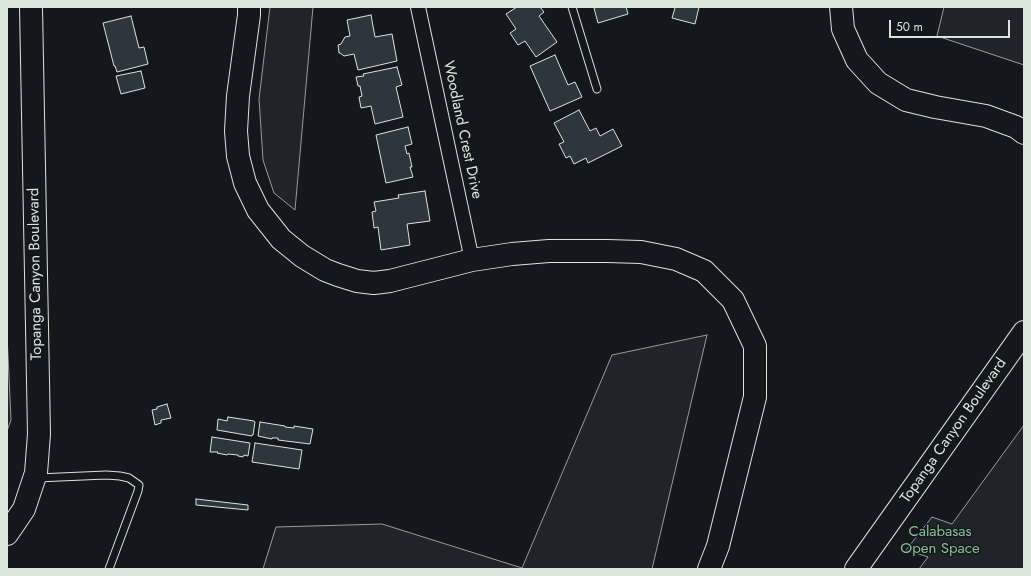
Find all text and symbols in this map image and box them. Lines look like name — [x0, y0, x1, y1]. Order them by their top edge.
scale bar — [891, 12, 1012, 38]
text: 50 m — [896, 18, 923, 36]
street label: Woodland Crest Drive — [439, 59, 485, 201]
street label: Topanga Canyon Boulevard — [25, 188, 47, 360]
street label: Topanga Canyon Boulevard — [897, 355, 1011, 507]
park label: Calabasas Open Space — [900, 523, 980, 558]

